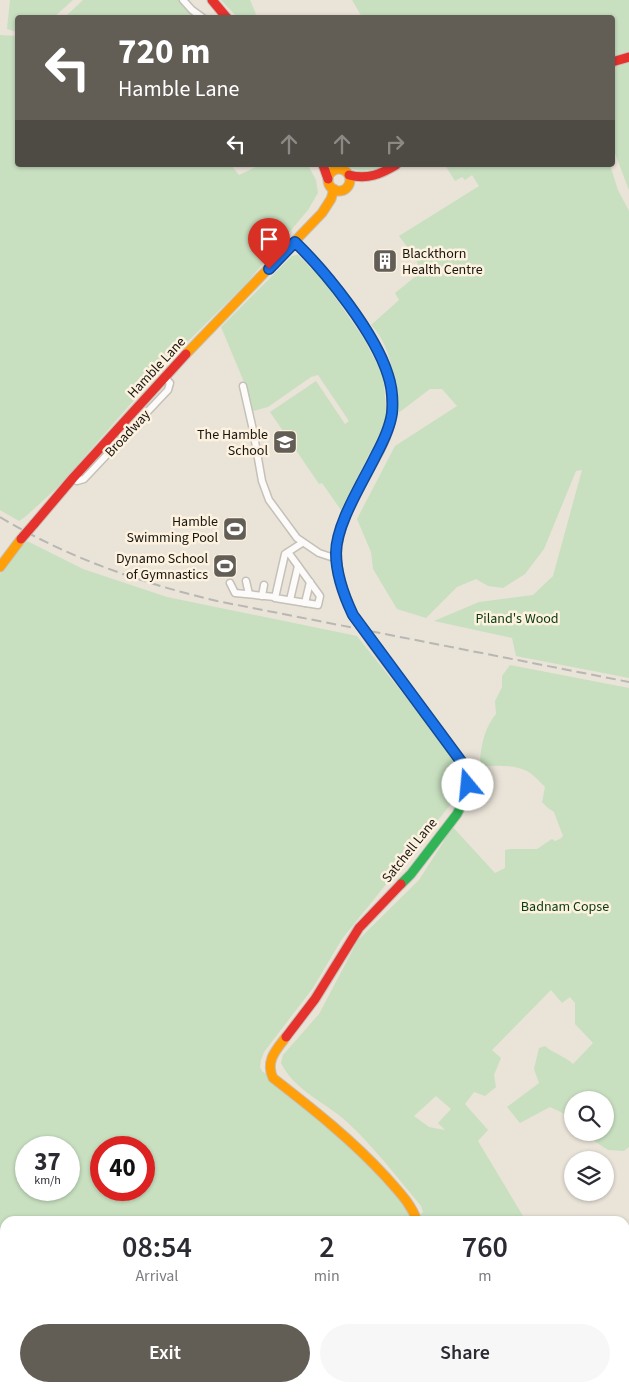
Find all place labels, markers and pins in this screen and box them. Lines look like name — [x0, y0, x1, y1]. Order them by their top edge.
pin — [248, 218, 290, 269]
place label: Blackthorn Health Centre — [402, 244, 483, 280]
building icon: Blackthorn Health Centre — [372, 248, 398, 274]
place label: The Hamble School — [197, 425, 268, 461]
school or university icon: The Hamble School — [272, 429, 298, 455]
place label: Hamble Swimming Pool — [127, 512, 218, 548]
sports icon: Hamble Swimming Pool — [222, 516, 248, 542]
place label: Dynamo School of Gymnastics — [116, 549, 208, 585]
sports icon: Dynamo School of Gymnastics — [212, 553, 238, 579]

